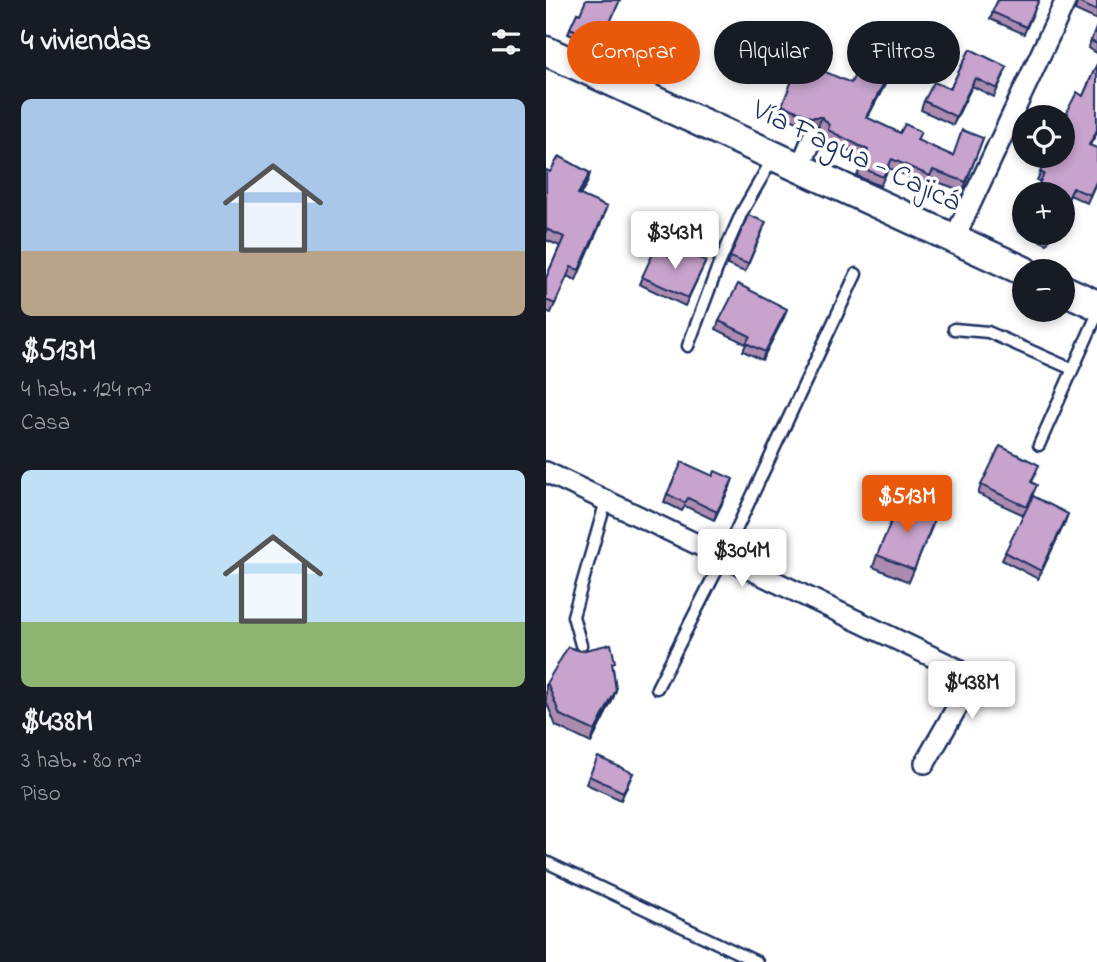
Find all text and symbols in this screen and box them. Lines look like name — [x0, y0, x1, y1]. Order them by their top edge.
text: 4 viviendas — [21, 20, 151, 64]
chip: Comprar — [567, 21, 700, 84]
chip: Alquilar — [714, 21, 833, 84]
chip: Filtros — [847, 21, 960, 84]
icon: filters — [487, 23, 525, 61]
street label: Vía Fagua - Cajicá — [743, 89, 968, 225]
map controls — [1012, 105, 1075, 322]
button: locate — [1012, 105, 1075, 168]
icon: home — [210, 145, 336, 271]
button: + — [1012, 182, 1075, 245]
pin: $343M — [626, 212, 724, 271]
text: $343M — [647, 217, 703, 250]
button: − — [1012, 259, 1075, 322]
text: $513M — [21, 330, 96, 374]
text: 4 hab. · 124 m² — [21, 374, 151, 407]
text: Casa — [21, 407, 70, 440]
pin: $513M — [858, 476, 956, 535]
text: $513M — [878, 481, 936, 514]
icon: home — [210, 516, 336, 642]
pin: $304M — [693, 530, 791, 589]
text: $304M — [714, 535, 770, 568]
pin: $438M — [923, 662, 1021, 721]
text: $438M — [944, 667, 1000, 700]
text: $438M — [21, 701, 93, 745]
text: 3 hab. · 80 m² — [21, 745, 142, 778]
text: Piso — [21, 778, 61, 811]

